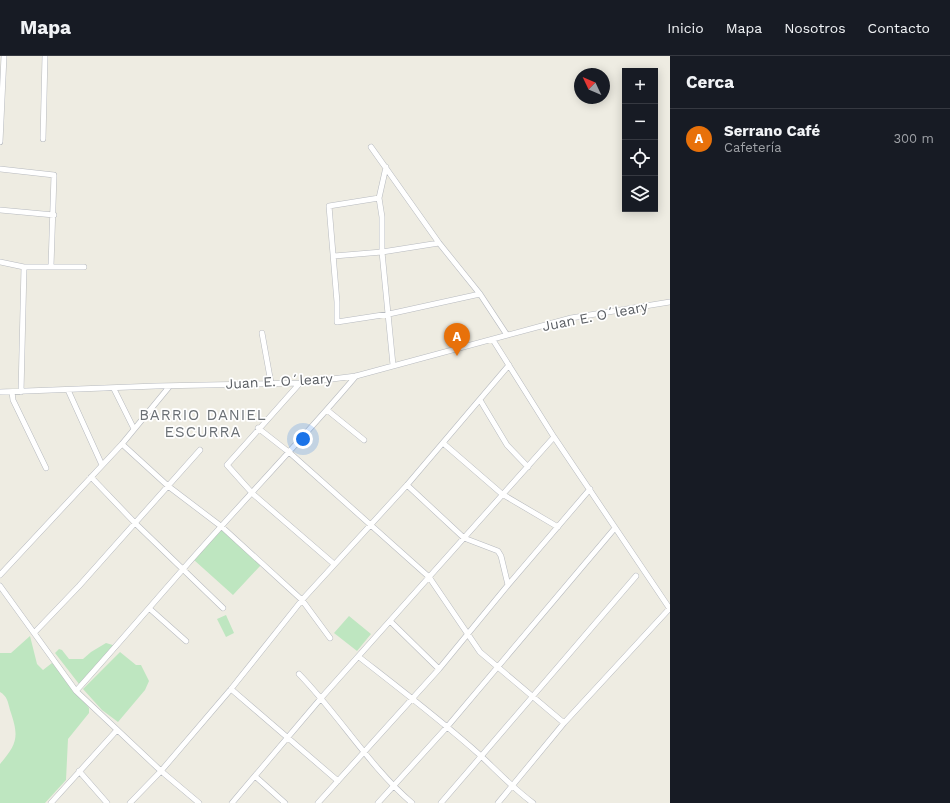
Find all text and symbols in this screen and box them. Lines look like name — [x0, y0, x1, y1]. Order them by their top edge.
text: Mapa — [20, 16, 71, 39]
text: Inicio — [667, 20, 704, 36]
text: Mapa — [726, 20, 762, 36]
text: Nosotros — [784, 20, 846, 36]
text: Contacto — [868, 20, 930, 36]
north arrow — [574, 68, 610, 104]
map controls — [622, 68, 658, 212]
button: + — [622, 68, 658, 104]
text: Cerca — [686, 72, 734, 92]
button: − — [622, 104, 658, 140]
text: Serrano Café — [724, 122, 820, 140]
text: A — [695, 131, 703, 146]
text: 300 m — [893, 131, 934, 146]
button: locate — [622, 140, 658, 176]
text: Cafetería — [724, 140, 782, 155]
button: layers — [622, 176, 658, 212]
street label: Juan E. O´leary — [541, 298, 650, 334]
pin: A — [444, 323, 470, 356]
street label: Juan E. O´leary — [225, 370, 334, 392]
district label: BARRIO DANIEL ESCURRA — [139, 406, 267, 441]
your location — [293, 429, 313, 449]

